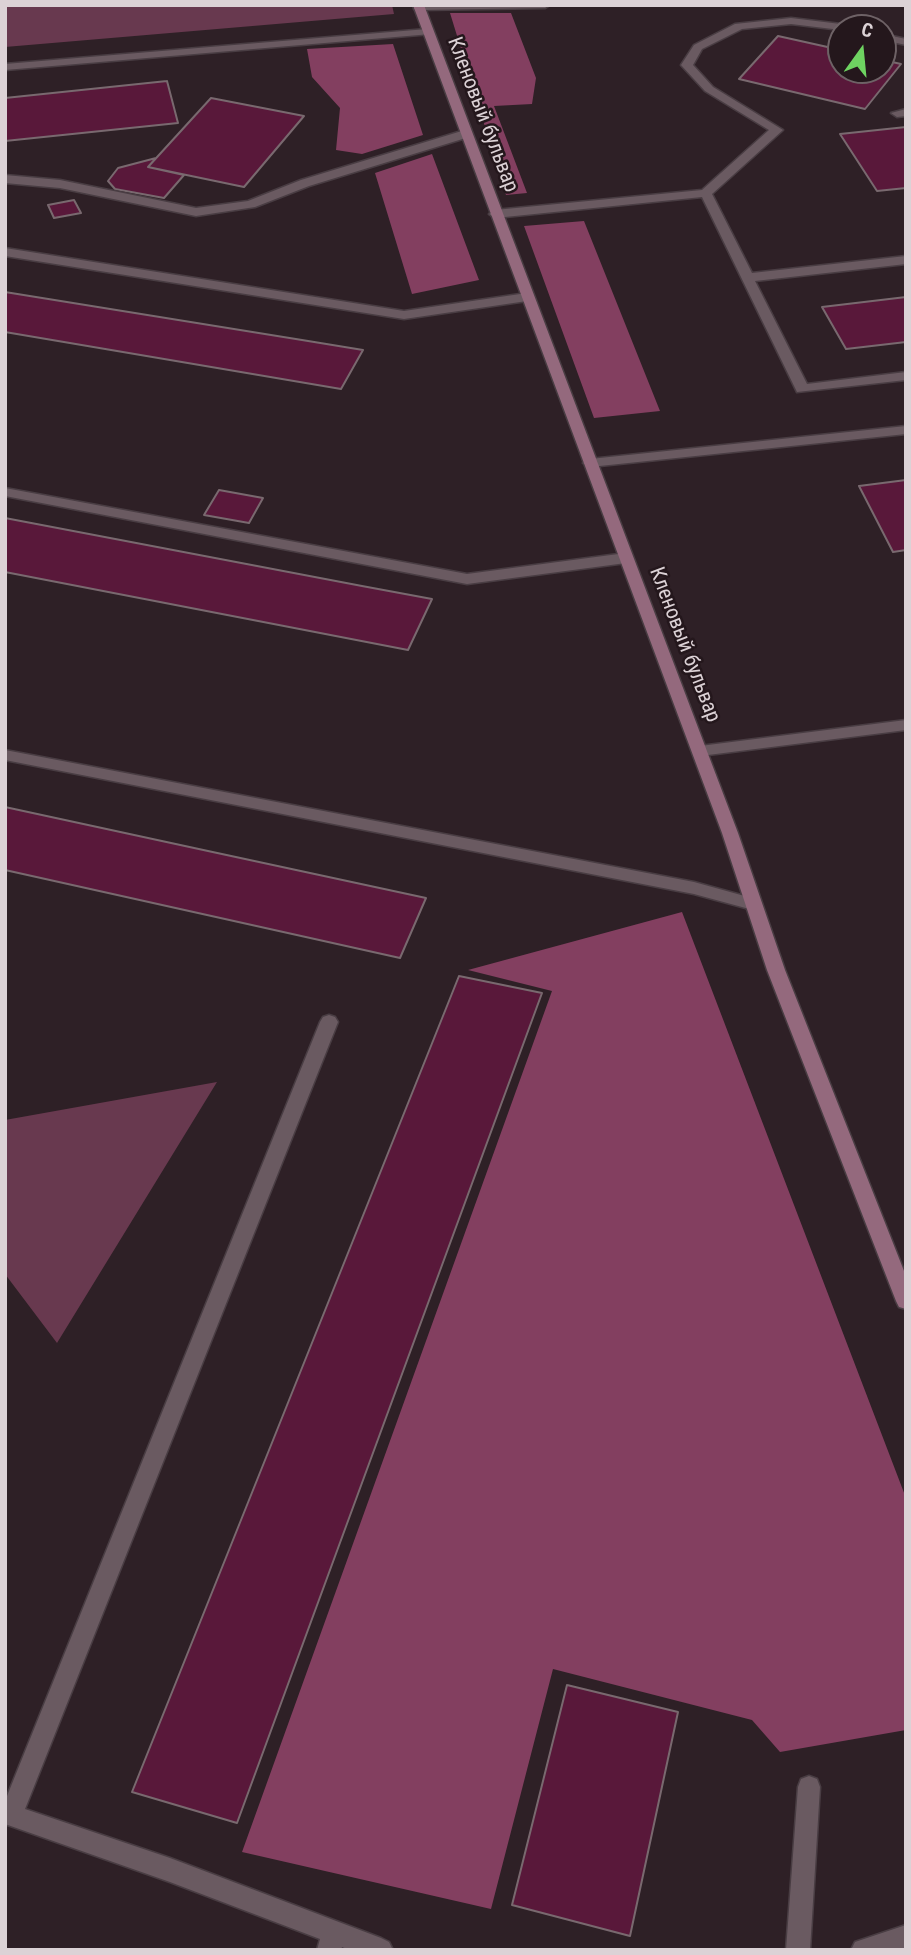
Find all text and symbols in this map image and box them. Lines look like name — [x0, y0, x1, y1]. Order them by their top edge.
north arrow — [827, 14, 897, 84]
text: С — [859, 18, 875, 43]
street label: Кленовый бульвар — [441, 34, 523, 196]
street label: Кленовый бульвар — [643, 564, 725, 726]

